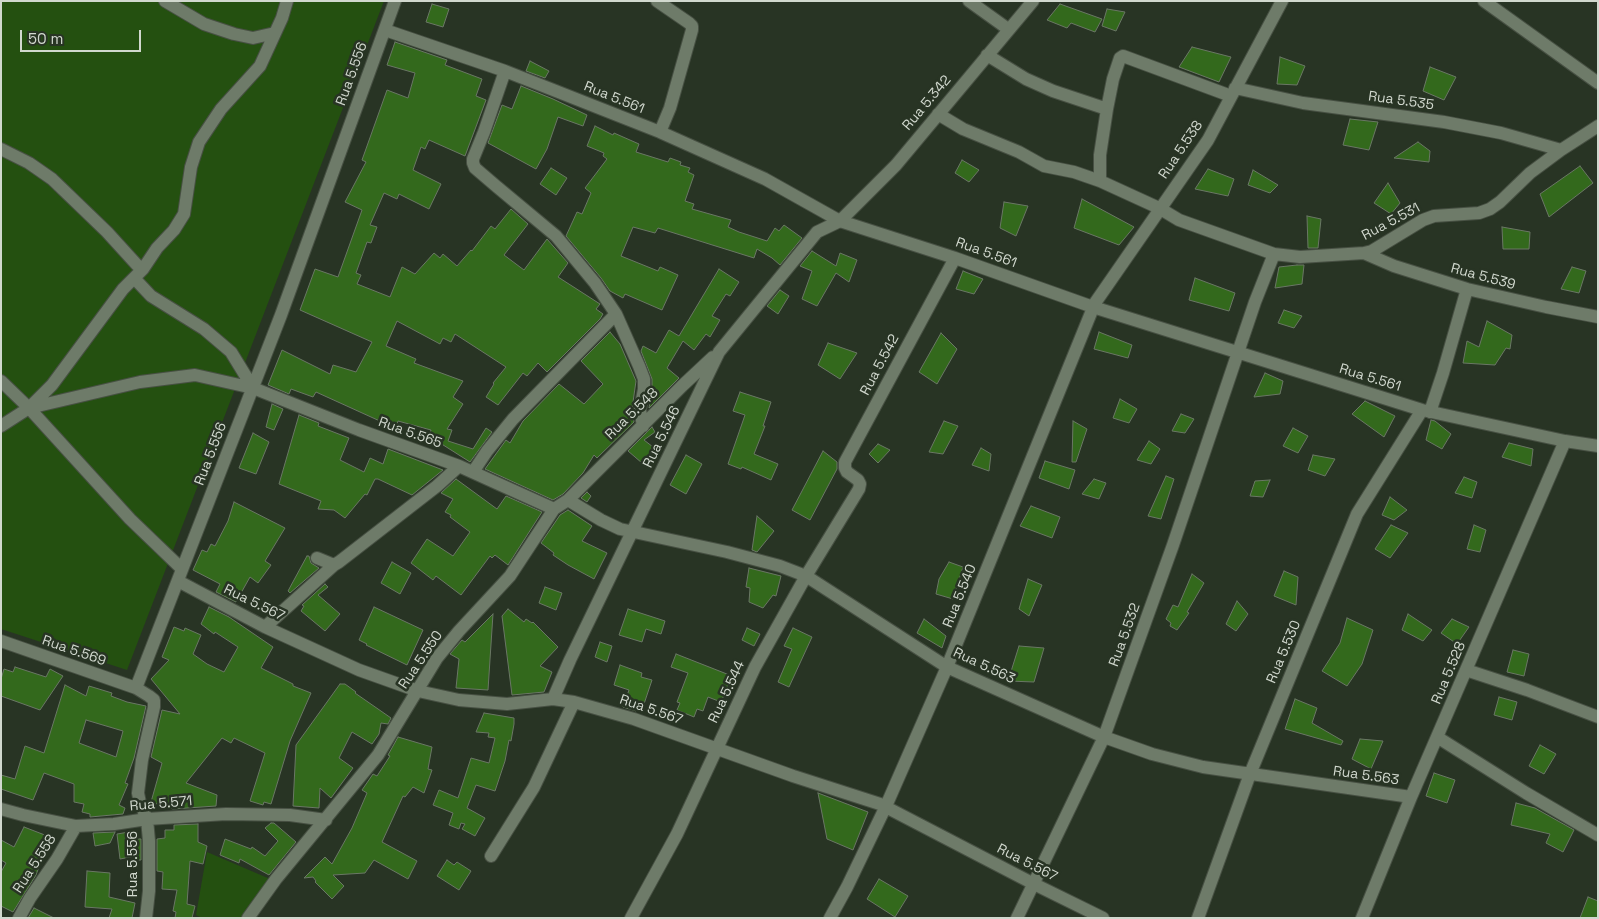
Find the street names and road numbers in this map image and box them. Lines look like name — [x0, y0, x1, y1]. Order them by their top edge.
street label: Rua 5.556 — [333, 40, 371, 108]
street label: Rua 5.342 — [899, 72, 955, 134]
street label: Rua 5.561 — [581, 78, 647, 118]
street label: Rua 5.535 — [1367, 88, 1435, 114]
street label: Rua 5.538 — [1155, 118, 1207, 182]
street label: Rua 5.531 — [1359, 200, 1423, 244]
street label: Rua 5.561 — [953, 234, 1019, 272]
street label: Rua 5.539 — [1449, 260, 1517, 294]
street label: Rua 5.542 — [857, 332, 903, 398]
street label: Rua 5.561 — [1337, 361, 1403, 395]
street label: Rua 5.548 — [602, 385, 662, 443]
street label: Rua 5.546 — [640, 403, 684, 471]
street label: Rua 5.565 — [376, 414, 444, 452]
street label: Rua 5.556 — [191, 420, 231, 488]
street label: Rua 5.540 — [940, 562, 980, 630]
street label: Rua 5.567 — [221, 581, 287, 625]
street label: Rua 5.532 — [1106, 601, 1144, 669]
street label: Rua 5.530 — [1263, 618, 1305, 686]
street label: Rua 5.550 — [395, 628, 447, 692]
street label: Rua 5.569 — [40, 632, 108, 670]
street label: Rua 5.528 — [1428, 639, 1470, 707]
street label: Rua 5.563 — [950, 644, 1018, 688]
street label: Rua 5.544 — [705, 658, 749, 726]
street label: Rua 5.567 — [617, 691, 685, 729]
street label: Rua 5.563 — [1332, 763, 1400, 789]
street label: Rua 5.571 — [129, 793, 193, 815]
street label: Rua 5.556 — [125, 831, 141, 897]
street label: Rua 5.558 — [10, 832, 60, 896]
street label: Rua 5.567 — [994, 841, 1060, 885]

